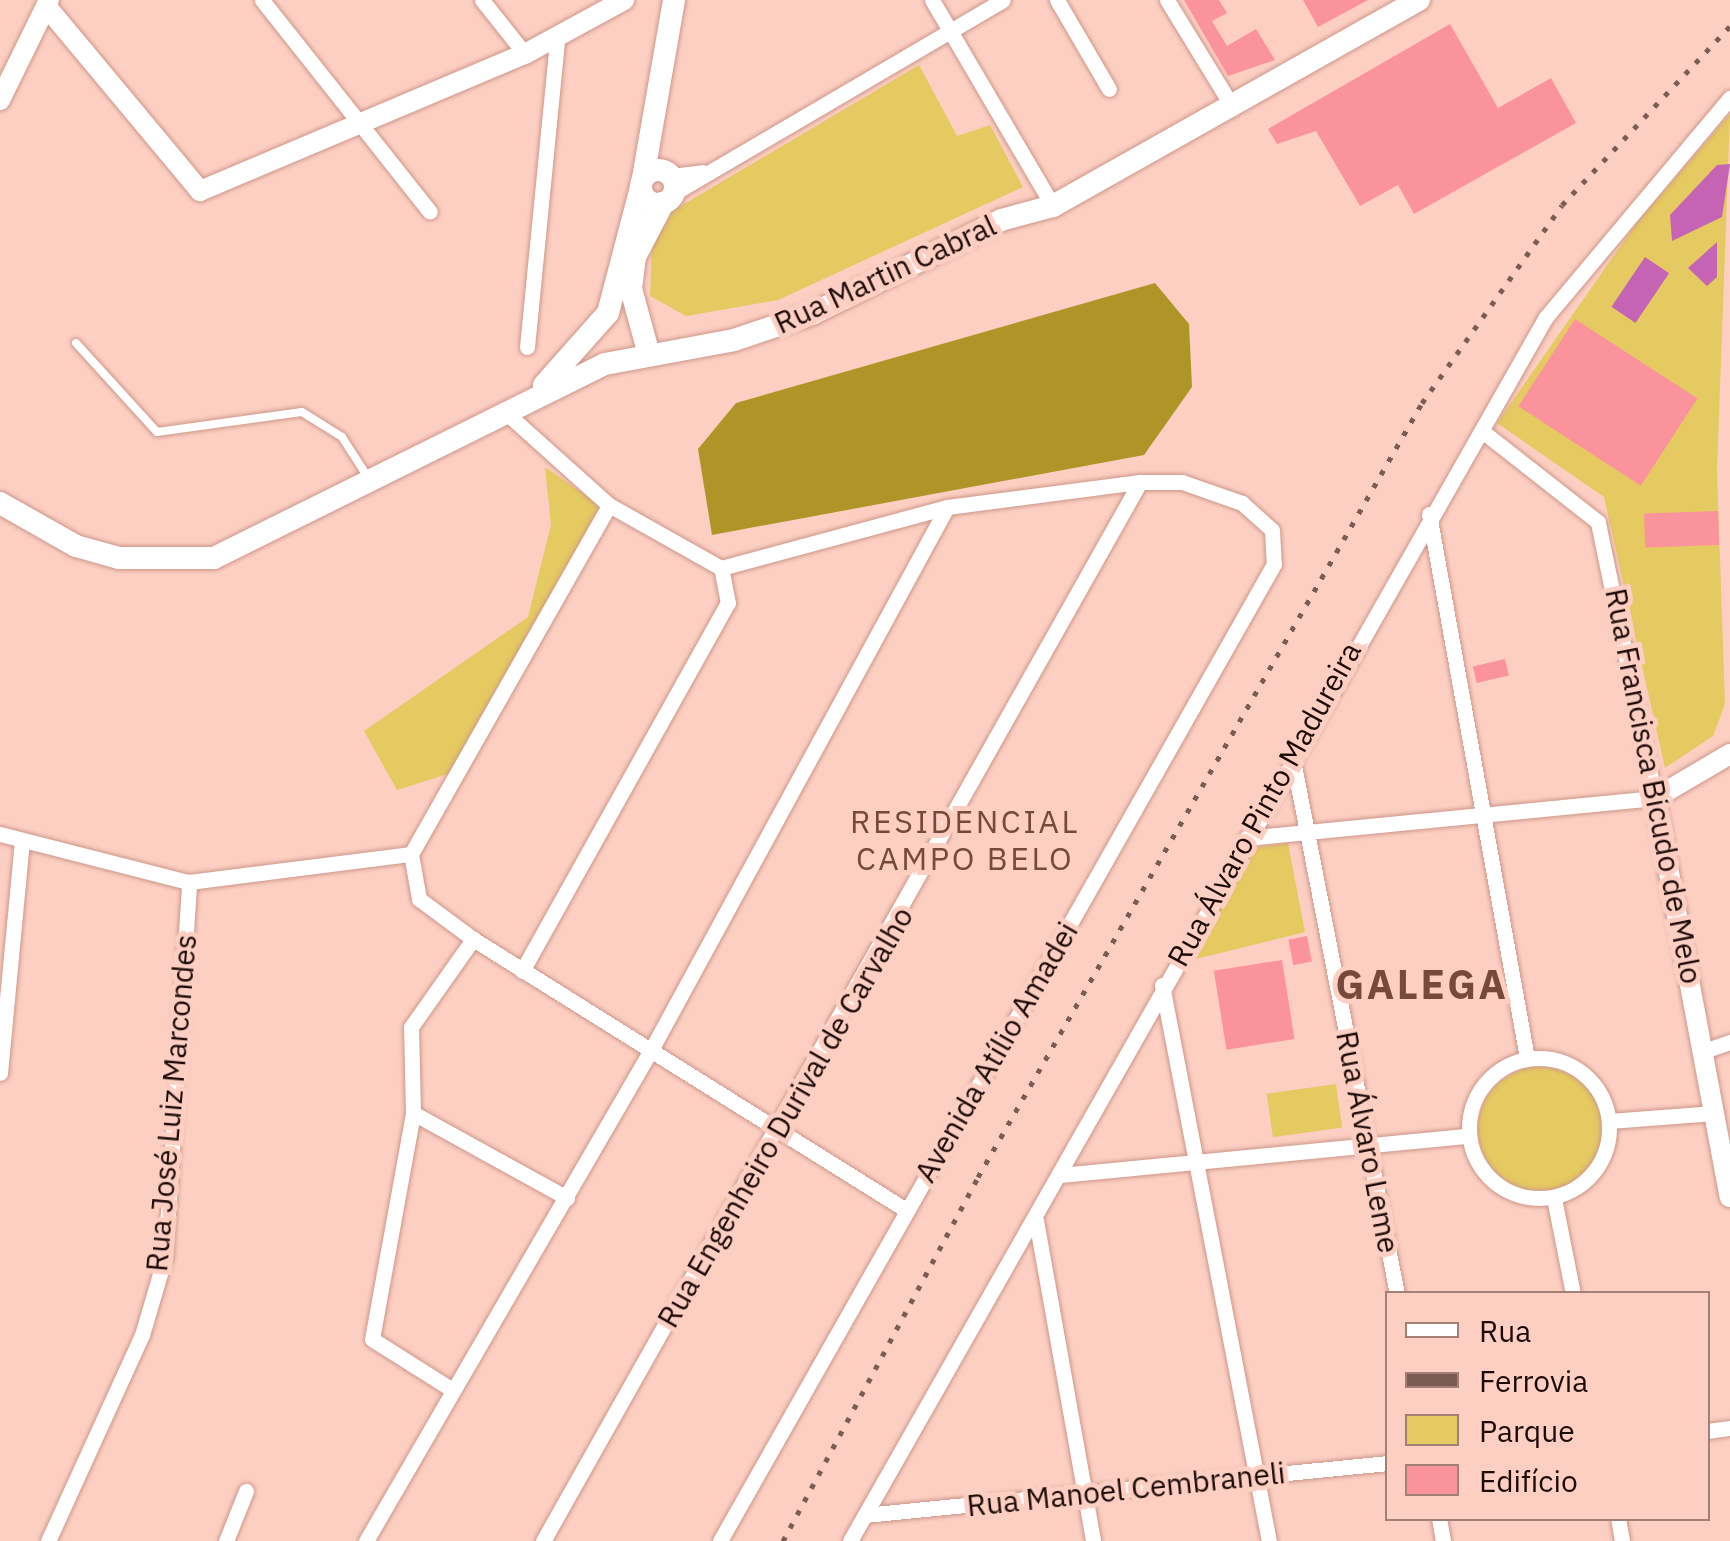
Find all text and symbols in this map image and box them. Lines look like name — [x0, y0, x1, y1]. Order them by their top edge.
street label: Rua Martin Cabral — [769, 207, 1001, 341]
street label: Rua Francisca Bicudo de Melo — [1598, 585, 1710, 987]
street label: Rua Álvaro Pinto Madureira — [1160, 636, 1368, 972]
district label: RESIDENCIAL CAMPO BELO — [850, 803, 1080, 878]
street label: Rua Engenheiro Durival de Carvalho — [650, 900, 920, 1334]
street label: Avenida Atílio Amadei — [907, 916, 1085, 1188]
street label: Rua José Luiz Marcondes — [138, 933, 204, 1273]
district label: GALEGA — [1336, 960, 1508, 1008]
street label: Rua Álvaro Leme — [1329, 1028, 1407, 1256]
legend — [1385, 1291, 1710, 1521]
text: Rua — [1479, 1311, 1531, 1350]
text: Ferrovia — [1479, 1361, 1588, 1400]
text: Parque — [1479, 1411, 1575, 1450]
street label: Rua Manoel Cembraneli — [965, 1454, 1287, 1524]
text: Edifício — [1479, 1461, 1578, 1500]

